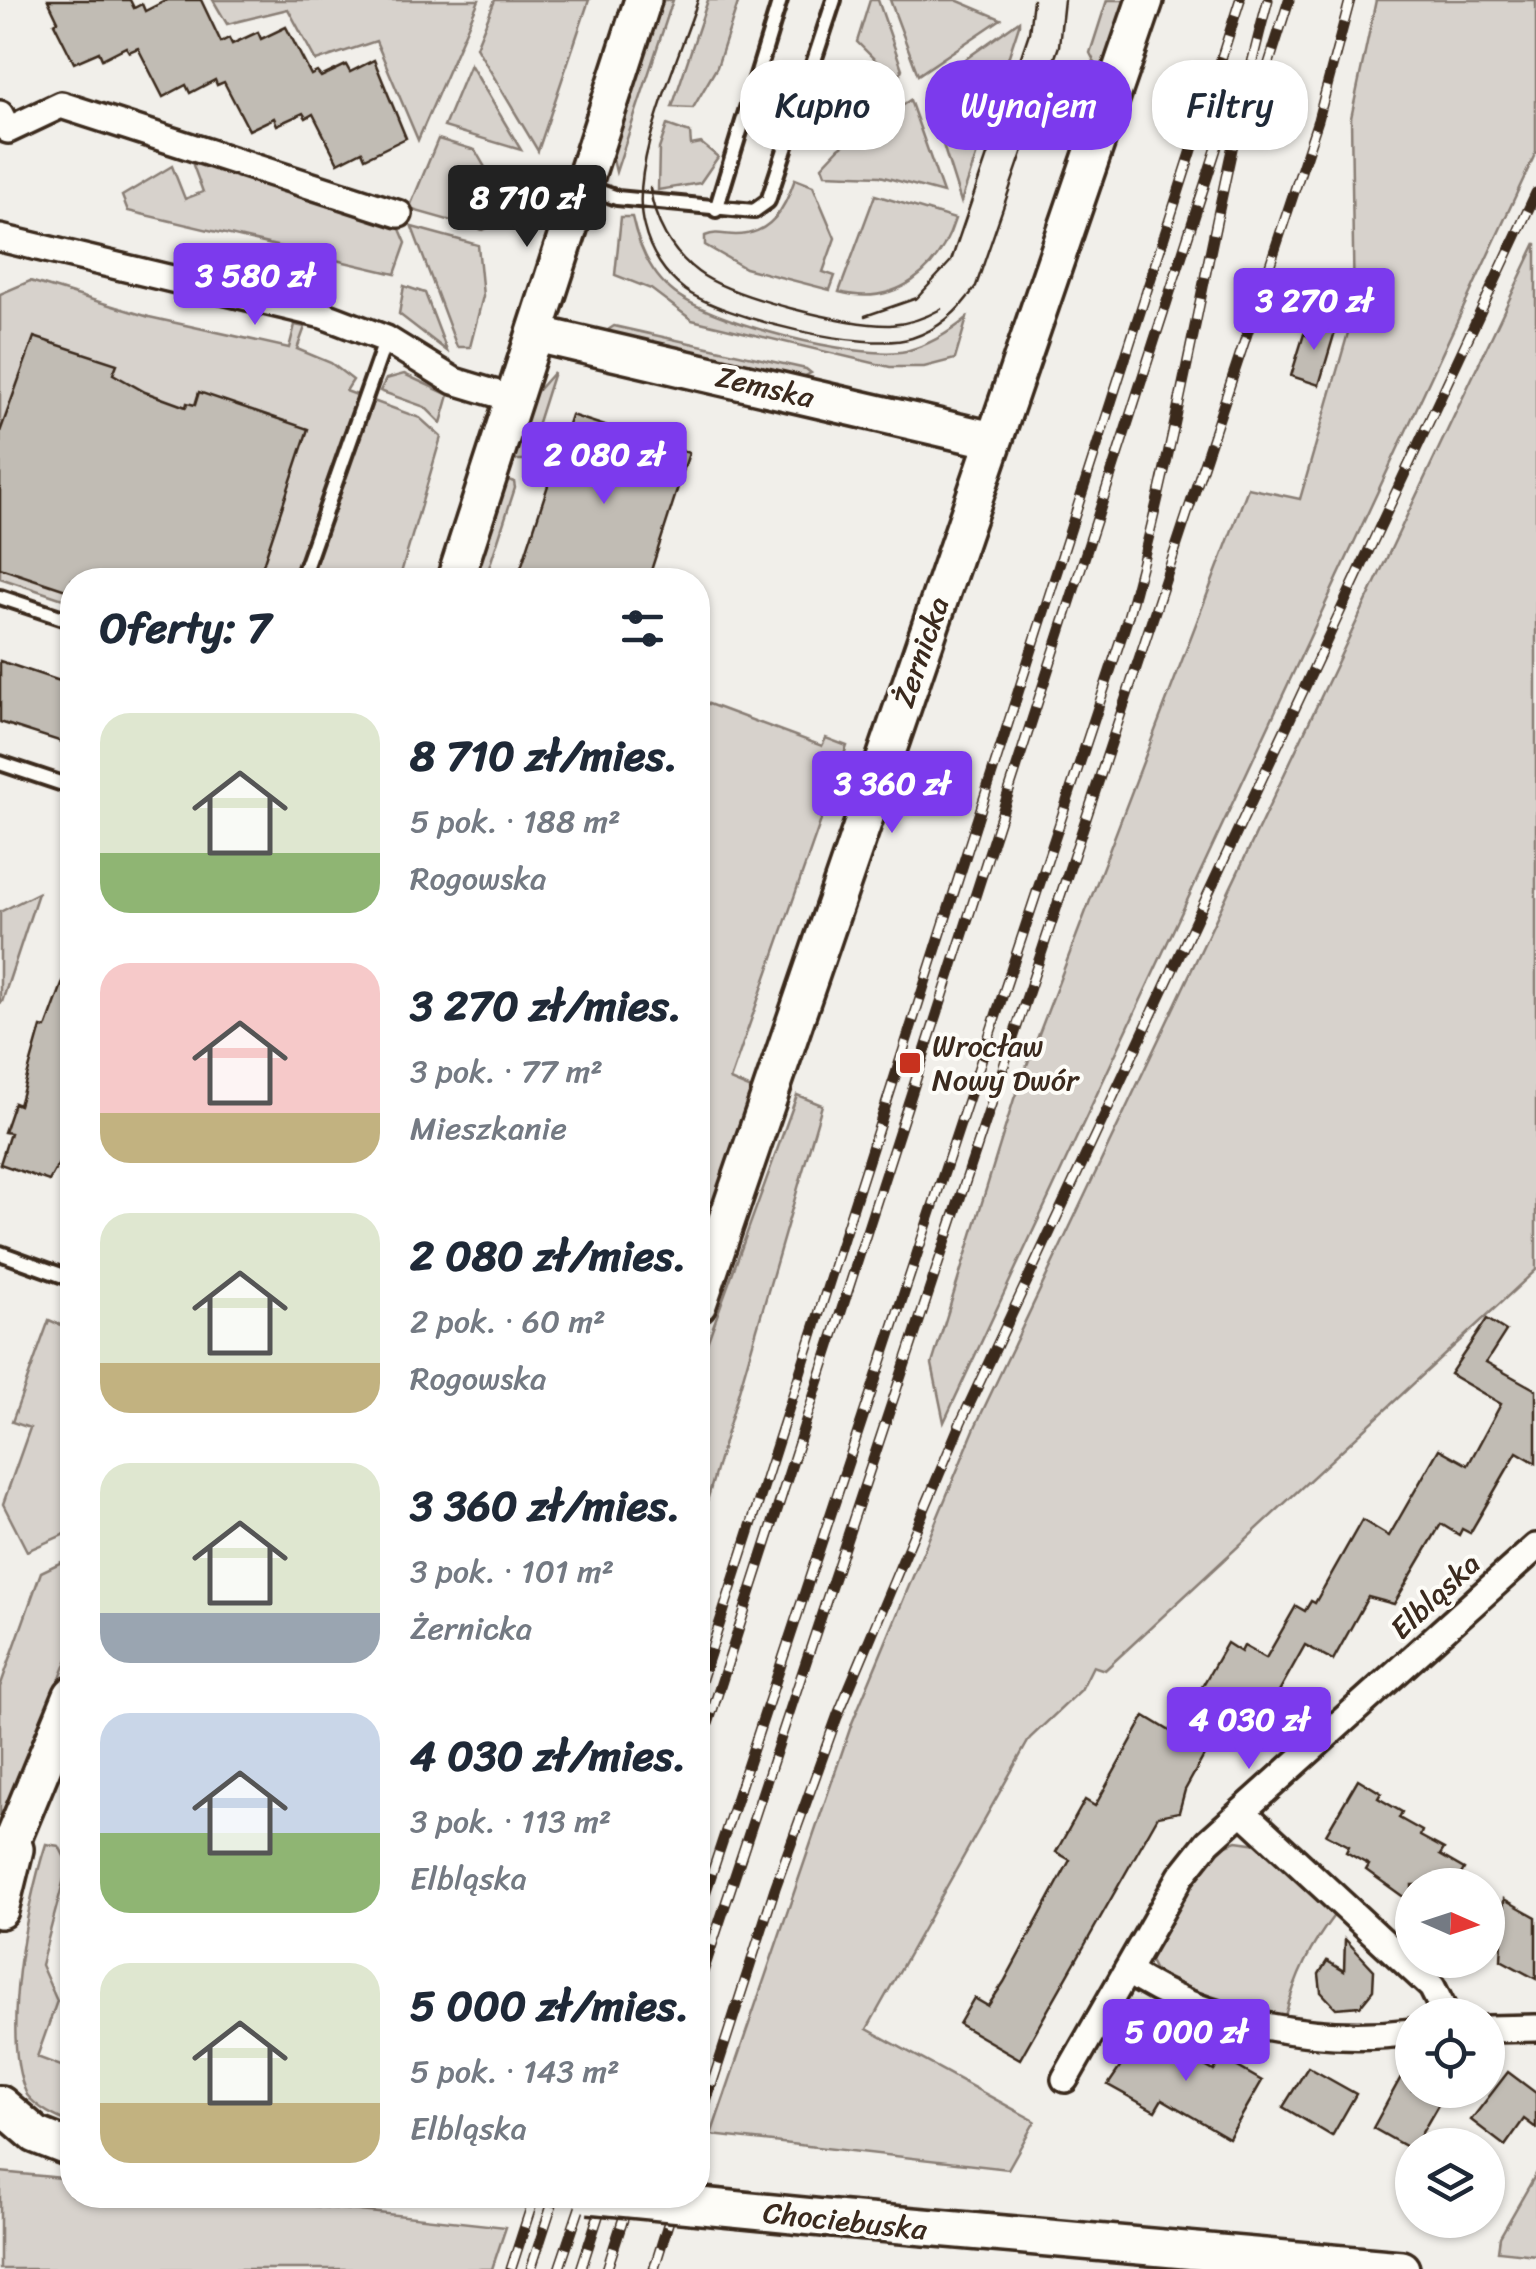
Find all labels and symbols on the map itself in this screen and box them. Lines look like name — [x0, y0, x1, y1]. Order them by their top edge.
pin: 8 710 zł — [424, 165, 630, 250]
pin: 3 580 zł — [152, 243, 358, 328]
pin: 3 270 zł — [1211, 268, 1417, 353]
street label: Zemska — [710, 349, 820, 425]
pin: 2 080 zł — [501, 422, 707, 507]
street label: Żernicka — [877, 589, 965, 715]
pin: 3 360 zł — [789, 751, 995, 836]
place label: Wrocław Nowy Dwór — [932, 1019, 1080, 1107]
marker: Wrocław Nowy Dwór — [897, 1050, 923, 1076]
street label: Elbląska — [1376, 1539, 1494, 1653]
pin: 4 030 zł — [1146, 1687, 1352, 1772]
north arrow — [1395, 1868, 1505, 1978]
pin: 5 000 zł — [1083, 1999, 1289, 2084]
street label: Chociebuska — [760, 2186, 930, 2257]

